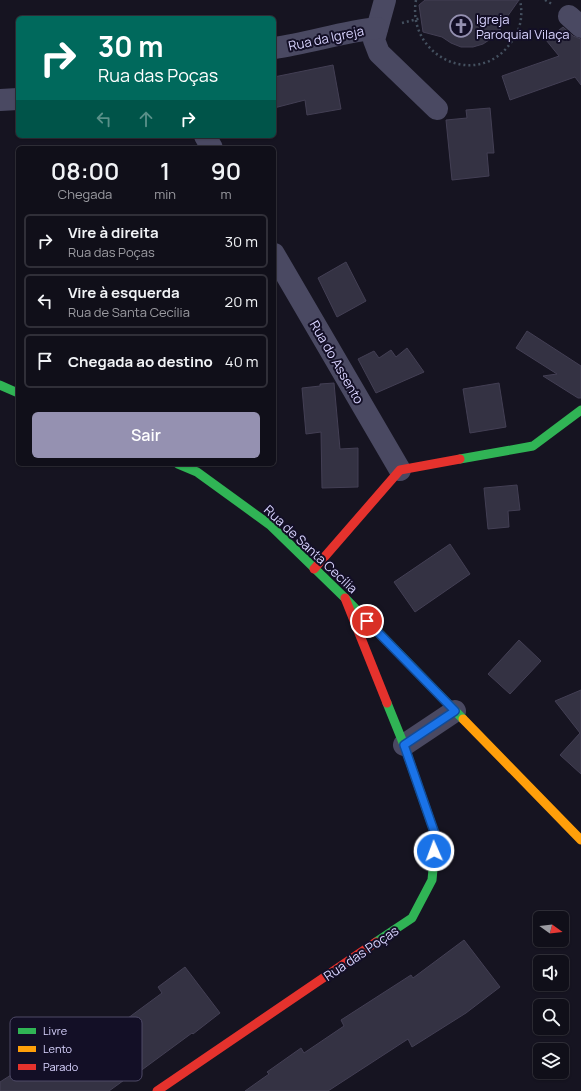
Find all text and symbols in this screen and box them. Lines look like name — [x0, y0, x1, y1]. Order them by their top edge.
place label: Igreja Paroquial Vilaça — [476, 10, 570, 43]
church icon: Igreja Paroquial Vilaça — [448, 13, 474, 39]
street label: Rua da Igreja — [287, 21, 365, 55]
text: 30 m — [98, 27, 163, 65]
icon: right — [32, 32, 84, 84]
text: Rua das Poças — [98, 63, 218, 87]
icon: left — [93, 108, 115, 130]
icon: ahead — [135, 108, 157, 130]
icon: right — [177, 108, 199, 130]
text: 08:00 — [51, 154, 119, 187]
text: 1 — [160, 154, 170, 187]
text: 90 — [211, 154, 241, 187]
text: Chegada — [58, 185, 112, 203]
text: min — [154, 185, 176, 203]
text: m — [220, 185, 232, 203]
text: Vire à direita — [68, 222, 159, 243]
icon: right — [34, 230, 56, 252]
text: 30 m — [225, 231, 258, 252]
text: Rua das Poças — [68, 243, 155, 261]
text: Vire à esquerda — [68, 282, 180, 303]
icon: left — [34, 290, 56, 312]
text: 20 m — [225, 291, 258, 312]
text: Rua de Santa Cecília — [68, 303, 190, 321]
street label: Rua do Assento — [306, 317, 368, 407]
icon: arrive — [34, 350, 56, 372]
text: Chegada ao destino — [68, 351, 213, 372]
text: 40 m — [225, 351, 259, 372]
button: Sair — [32, 412, 260, 458]
street label: Rua de Santa Cecília — [260, 501, 362, 597]
pin — [350, 604, 384, 638]
icon: arrive — [356, 610, 378, 632]
position arrow — [413, 830, 455, 872]
north arrow — [533, 911, 569, 947]
map controls — [533, 911, 569, 1079]
street label: Rua das Poças — [320, 921, 402, 985]
button: sound — [533, 955, 569, 991]
button: search — [533, 999, 569, 1035]
legend — [10, 1017, 142, 1081]
text: Livre — [43, 1023, 68, 1038]
text: Lento — [43, 1041, 73, 1056]
button: layers — [533, 1043, 569, 1079]
text: Parado — [43, 1059, 79, 1074]

